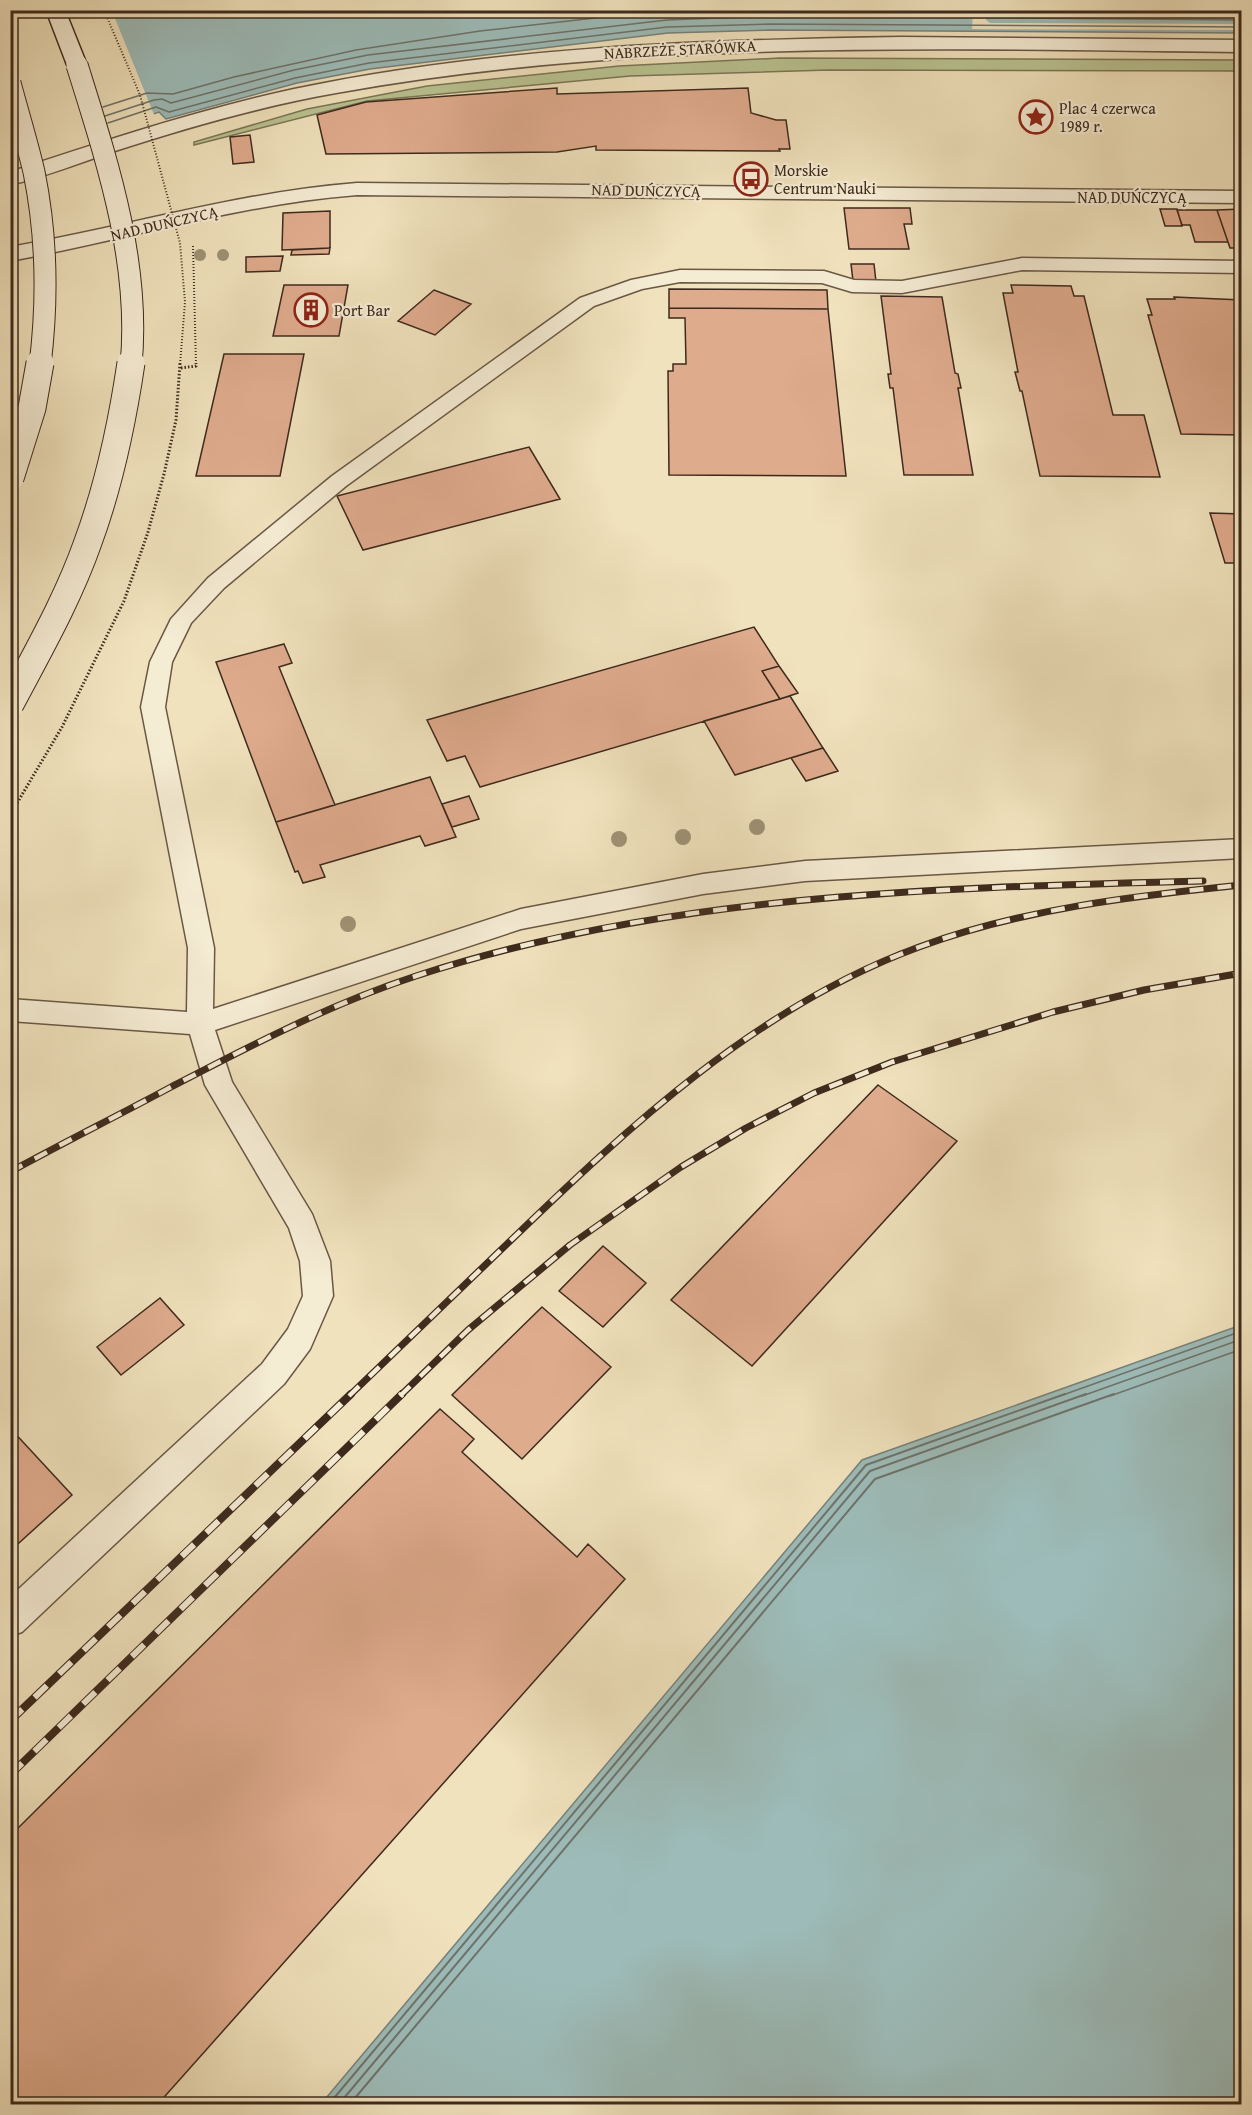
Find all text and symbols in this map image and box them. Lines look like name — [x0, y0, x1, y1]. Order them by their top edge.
street label: NABRZEŻE STARÓWKA — [603, 33, 757, 65]
place label: Plac 4 czerwca 1989 r. — [1059, 96, 1156, 138]
place icon: Plac 4 czerwca 1989 r. — [1018, 99, 1054, 135]
place label: Morskie Centrum Nauki — [774, 158, 876, 200]
bus stop icon: Morskie Centrum Nauki — [733, 161, 769, 197]
street label: NAD DUŃCZYCĄ — [591, 177, 701, 203]
street label: NAD DUŃCZYCĄ — [1077, 185, 1187, 209]
street label: NAD DUŃCZYCĄ — [108, 199, 220, 247]
building icon: Port Bar — [293, 292, 329, 328]
place label: Port Bar — [334, 298, 390, 322]

